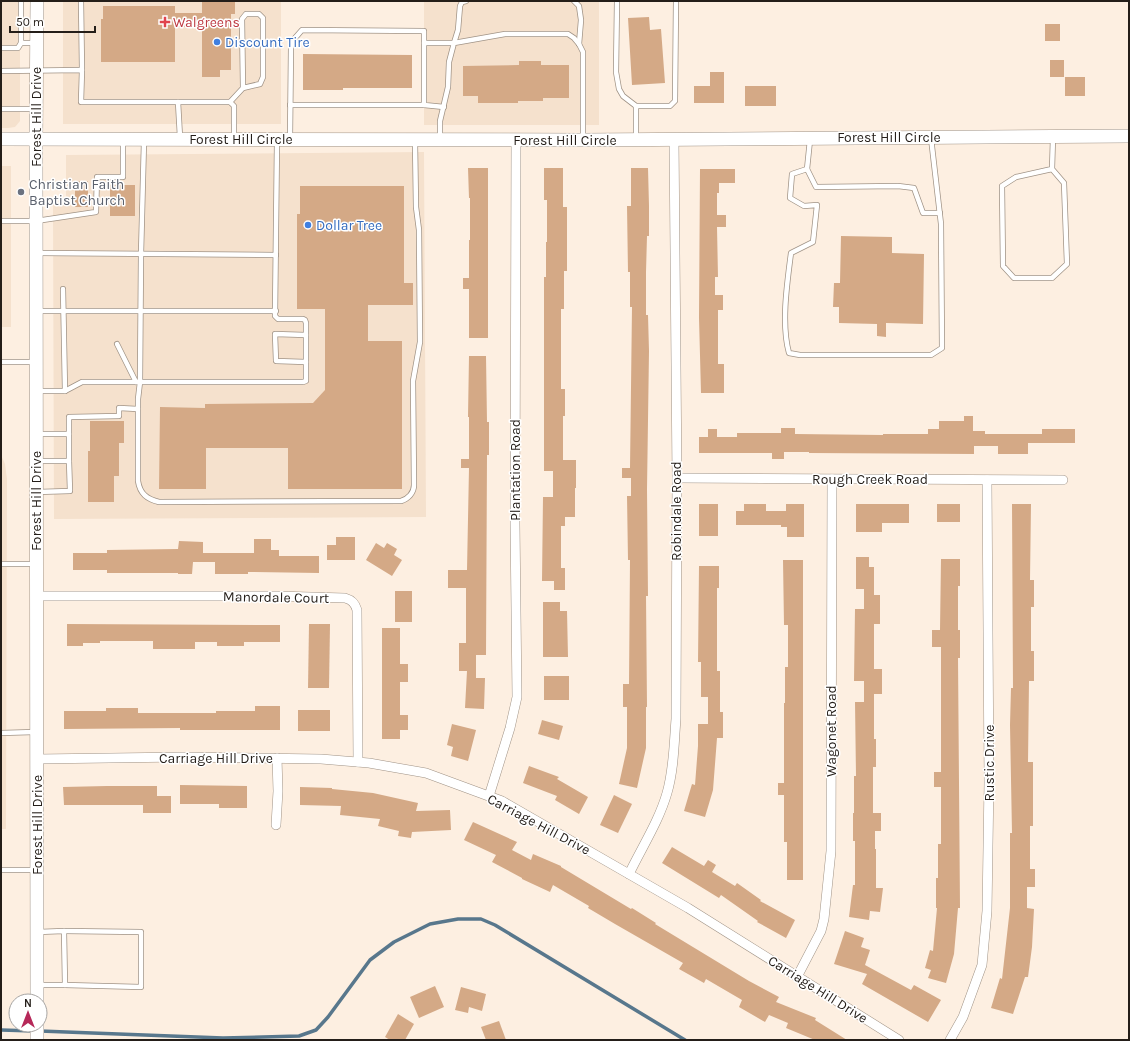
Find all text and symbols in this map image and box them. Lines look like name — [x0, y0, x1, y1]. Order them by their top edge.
scale bar — [10, 8, 95, 34]
place label: Walgreens — [173, 14, 240, 31]
text: 50 m — [16, 15, 44, 29]
marker: Walgreens — [160, 17, 170, 27]
place label: Discount Tire — [225, 34, 310, 51]
marker: Discount Tire — [212, 37, 222, 47]
street label: Forest Hill Drive — [28, 67, 45, 167]
street label: Forest Hill Circle — [837, 129, 941, 146]
street label: Forest Hill Circle — [189, 131, 293, 148]
street label: Forest Hill Circle — [513, 132, 617, 149]
place label: Christian Faith Baptist Church — [29, 176, 125, 209]
marker: Christian Faith Baptist Church — [16, 187, 26, 197]
place label: Dollar Tree — [316, 217, 382, 234]
marker: Dollar Tree — [303, 220, 313, 230]
street label: Plantation Road — [507, 419, 524, 521]
street label: Forest Hill Drive — [28, 451, 45, 551]
street label: Robindale Road — [668, 461, 685, 561]
street label: Rough Creek Road — [812, 471, 928, 488]
street label: Manordale Court — [223, 588, 329, 607]
street label: Wagonet Road — [823, 685, 840, 777]
street label: Rustic Drive — [981, 724, 998, 802]
street label: Carriage Hill Drive — [159, 750, 273, 767]
street label: Forest Hill Drive — [29, 775, 46, 875]
street label: Carriage Hill Drive — [484, 790, 593, 859]
street label: Carriage Hill Drive — [765, 952, 871, 1027]
north arrow — [8, 993, 48, 1033]
text: N — [24, 997, 32, 1010]

